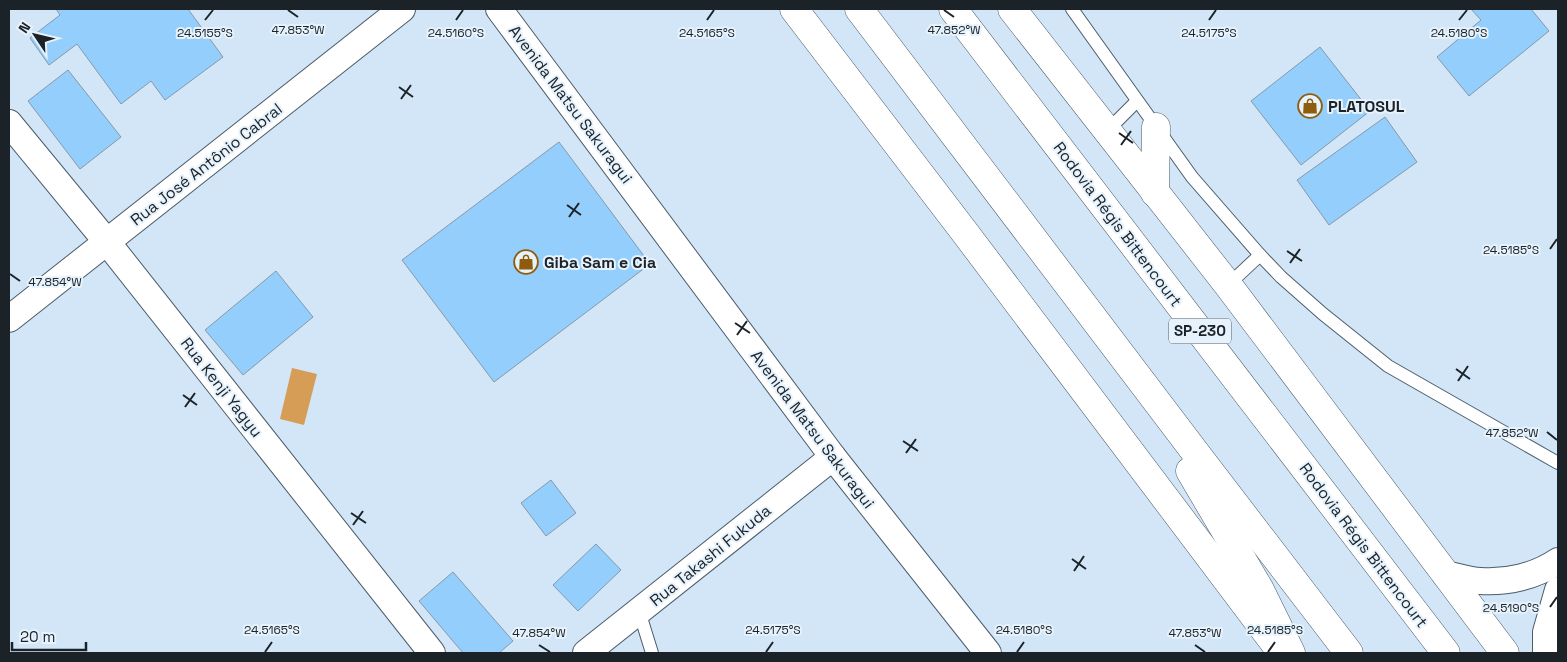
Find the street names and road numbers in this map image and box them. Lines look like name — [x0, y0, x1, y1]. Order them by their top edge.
street label: Avenida Matsu Sakuragui — [504, 21, 637, 188]
street label: Rua José Antônio Cabral — [126, 99, 286, 230]
street label: Rodovia Régis Bittencourt — [1049, 138, 1186, 311]
road number: SP-230 — [1169, 318, 1231, 344]
street label: Rua Kenji Yagyu — [176, 333, 267, 441]
street label: Avenida Matsu Sakuragui — [746, 346, 879, 513]
street label: Rodovia Régis Bittencourt — [1295, 459, 1432, 632]
street label: Rua Takashi Fukuda — [645, 500, 775, 611]

